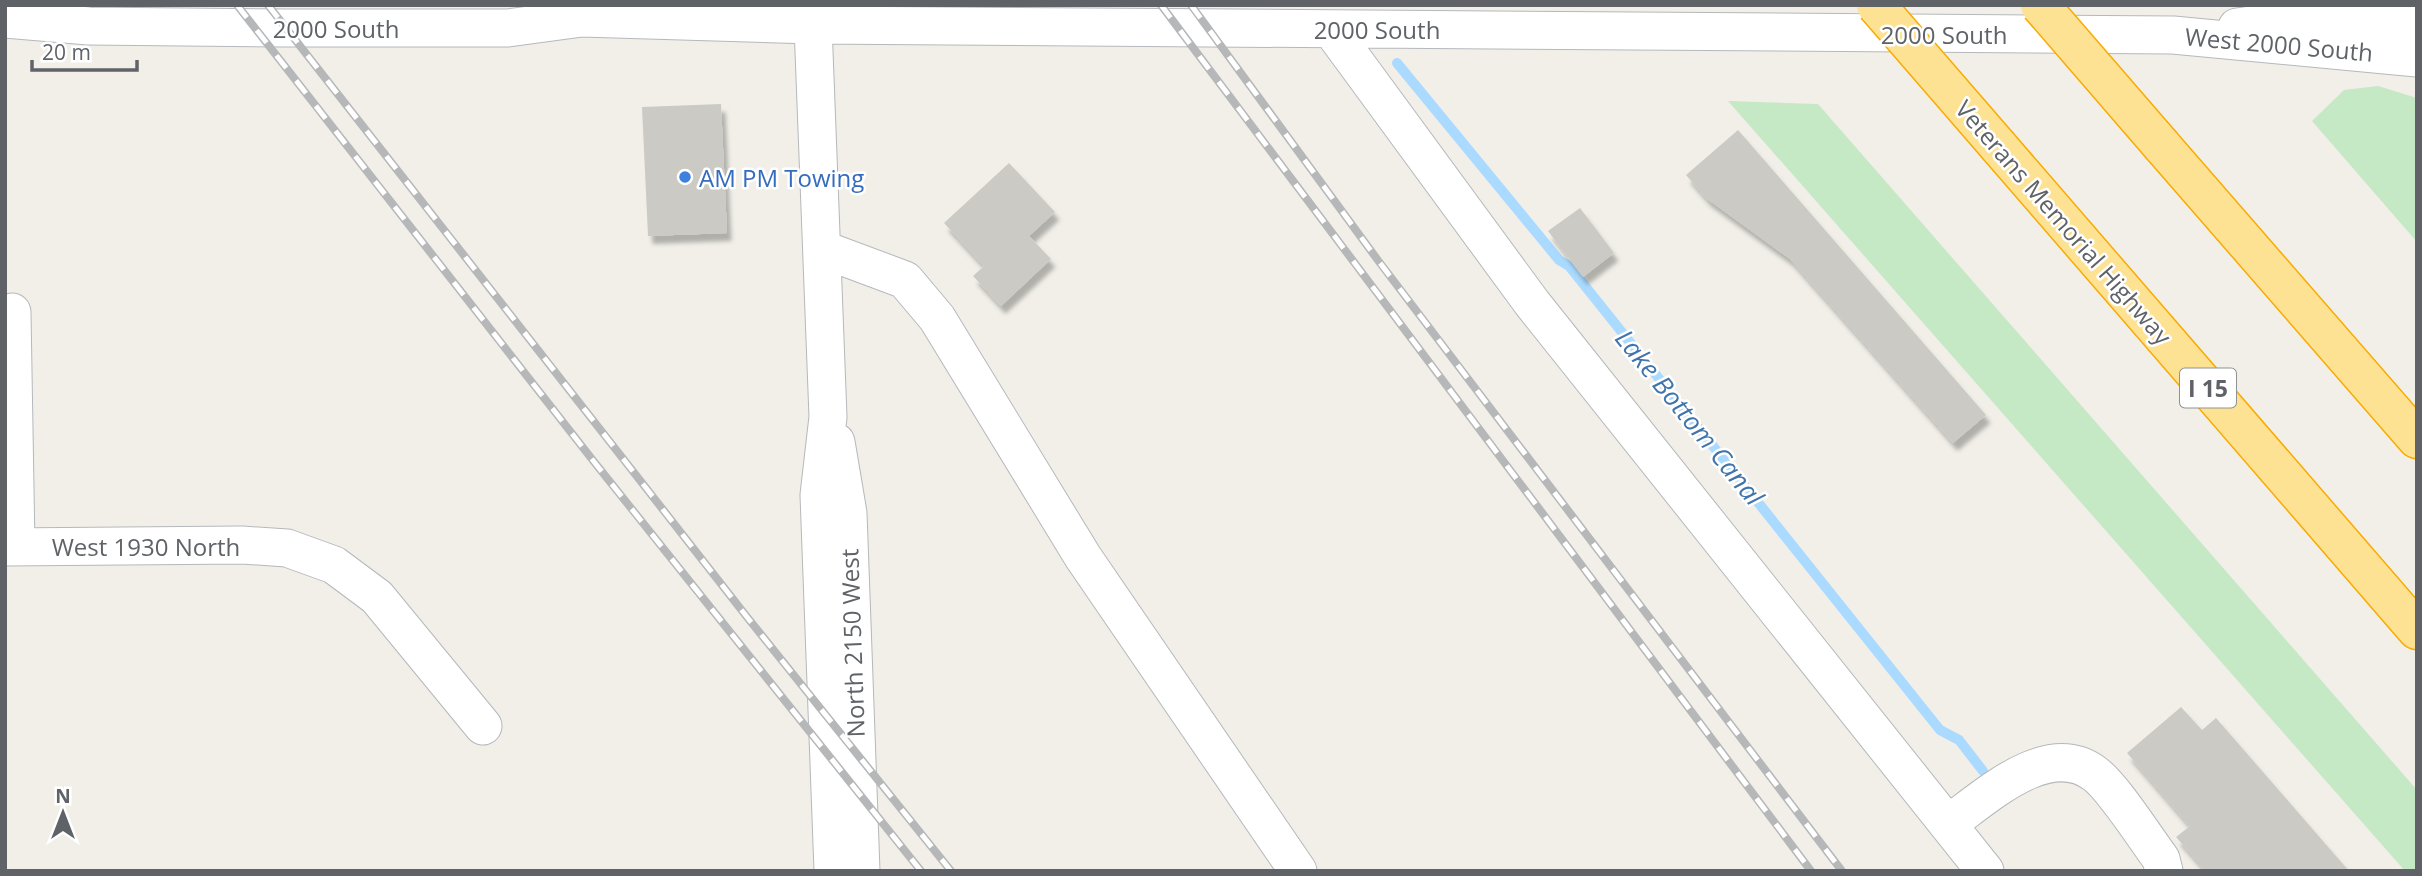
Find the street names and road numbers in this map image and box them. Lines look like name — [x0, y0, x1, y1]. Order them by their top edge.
street label: 2000 South — [273, 12, 399, 45]
street label: 2000 South — [1314, 13, 1440, 46]
street label: 2000 South — [1881, 18, 2007, 51]
street label: West 2000 South — [2184, 19, 2374, 69]
street label: Veterans Memorial Highway — [1949, 93, 2180, 352]
road number: I 15 — [2180, 368, 2236, 408]
street label: West 1930 North — [52, 530, 240, 563]
street label: North 2150 West — [832, 548, 872, 738]

